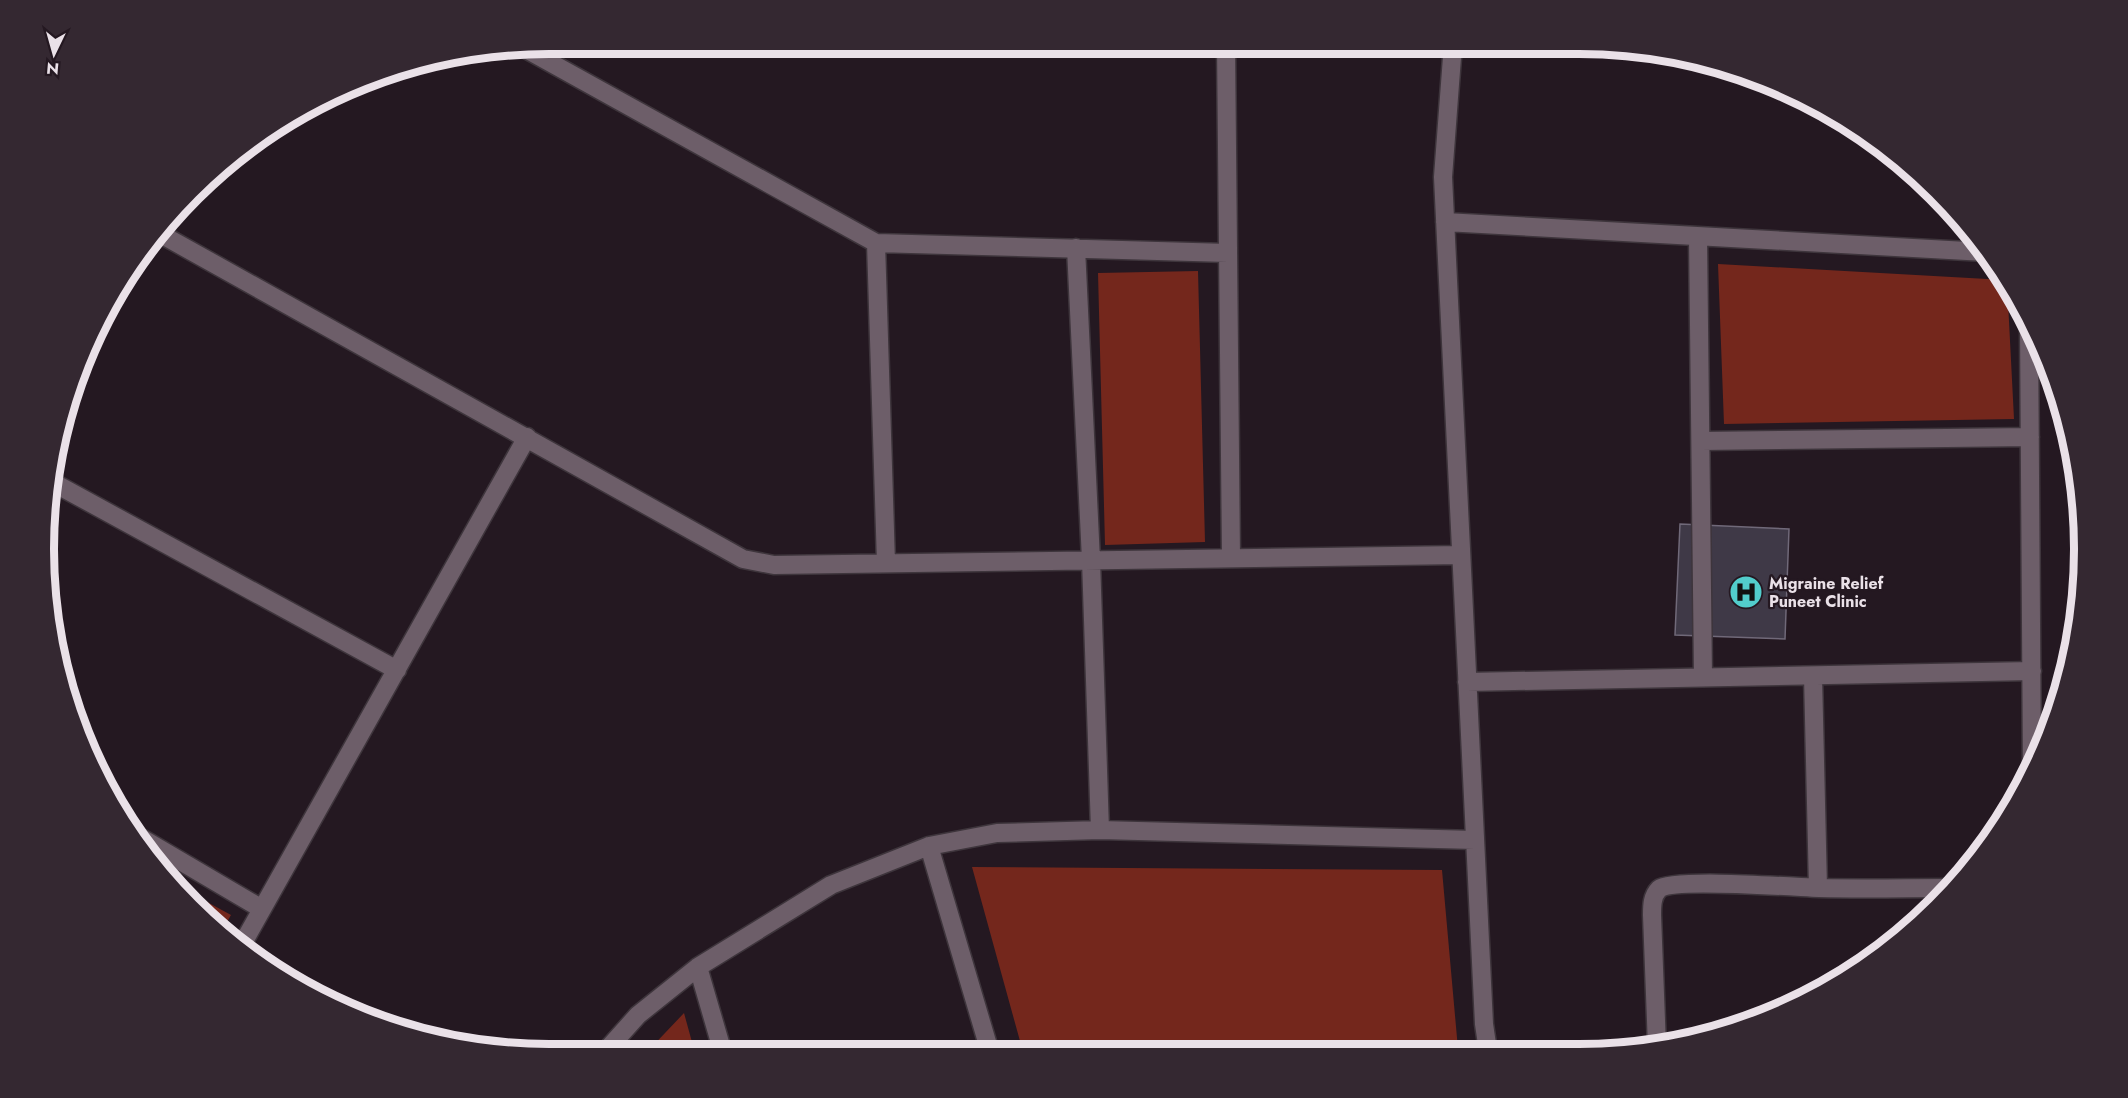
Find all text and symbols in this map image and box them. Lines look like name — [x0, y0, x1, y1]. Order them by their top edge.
north arrow — [24, 24, 84, 84]
text: N — [45, 56, 60, 80]
place label: Migraine Relief Puneet Clinic — [1769, 572, 1885, 613]
hospital icon: Migraine Relief Puneet Clinic — [1728, 574, 1764, 610]

